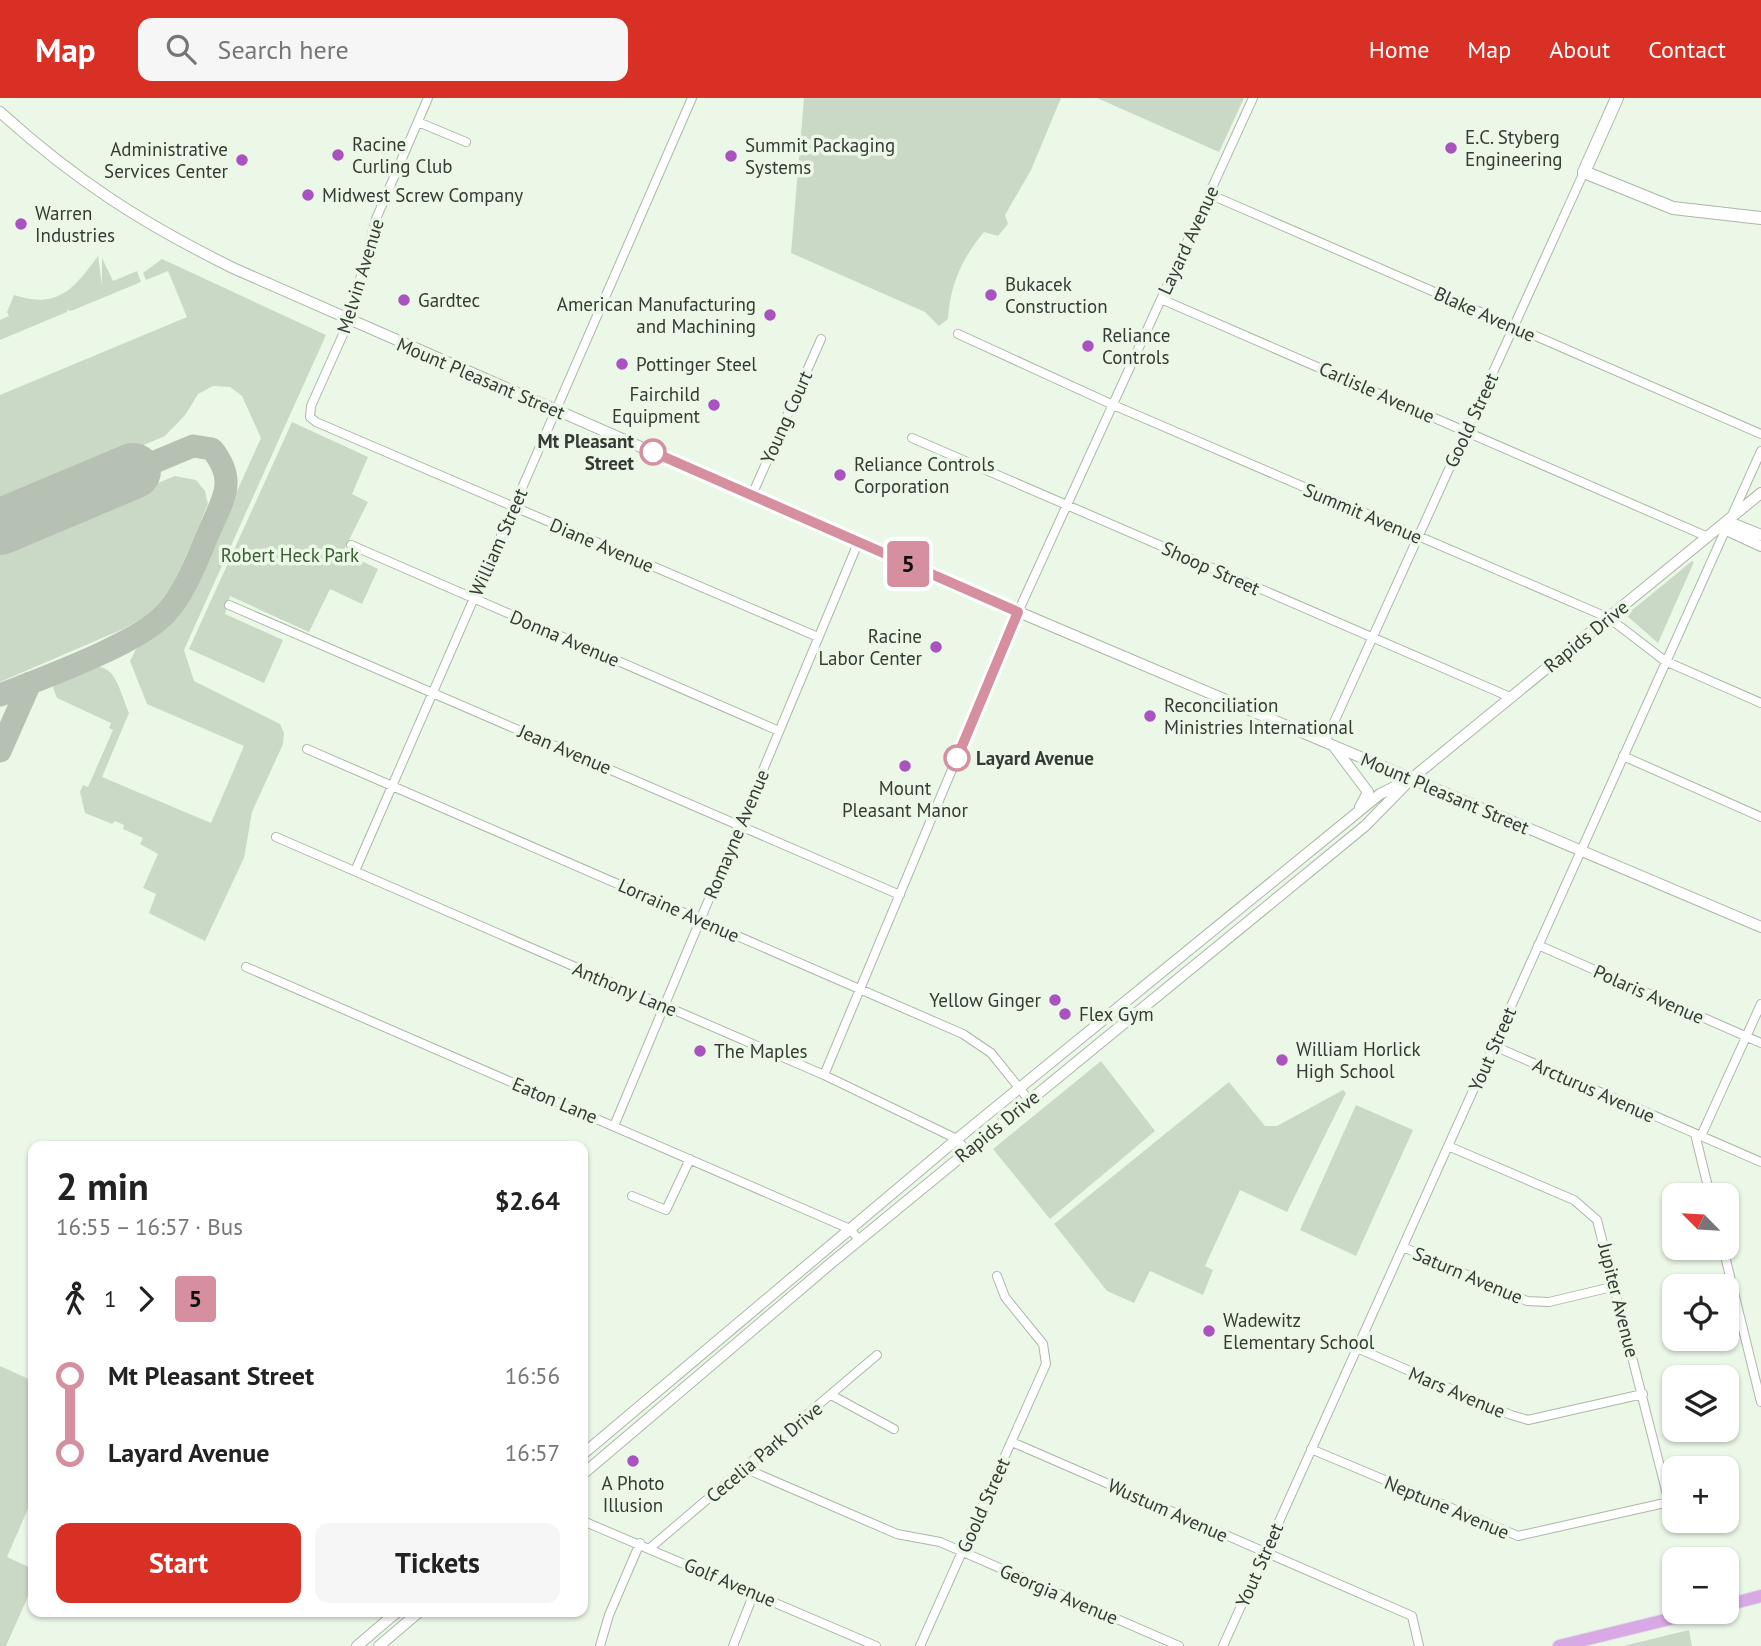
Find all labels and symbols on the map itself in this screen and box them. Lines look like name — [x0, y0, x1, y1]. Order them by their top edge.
place label: E.C. Styberg Engineering — [1465, 125, 1563, 171]
place label: Racine Curling Club — [352, 132, 452, 178]
place label: Summit Packaging Systems — [745, 133, 895, 179]
place label: Administrative Services Center — [104, 137, 229, 183]
marker: E.C. Styberg Engineering — [1443, 140, 1459, 156]
marker: Racine Curling Club — [330, 147, 346, 163]
marker: Summit Packaging Systems — [723, 148, 739, 164]
marker: Administrative Services Center — [234, 152, 250, 168]
street label: Layard Avenue — [1152, 182, 1224, 298]
place label: Midwest Screw Company — [322, 183, 523, 207]
marker: Midwest Screw Company — [300, 187, 316, 203]
place label: Warren Industries — [35, 201, 115, 247]
marker: Warren Industries — [13, 216, 29, 232]
street label: Melvin Avenue — [331, 216, 389, 336]
place label: Bukacek Construction — [1005, 272, 1108, 318]
street label: Blake Avenue — [1431, 281, 1539, 347]
marker: Bukacek Construction — [983, 287, 999, 303]
place label: Gardtec — [418, 288, 480, 312]
marker: Gardtec — [396, 292, 412, 308]
place label: American Manufacturing and Machining — [557, 292, 756, 338]
marker: American Manufacturing and Machining — [762, 307, 778, 323]
place label: Reliance Controls — [1102, 323, 1170, 369]
street label: Mount Pleasant Street — [393, 332, 569, 425]
marker: Reliance Controls — [1080, 338, 1096, 354]
place label: Pottinger Steel — [636, 352, 757, 376]
marker: Pottinger Steel — [614, 356, 630, 372]
street label: Carlisle Avenue — [1315, 356, 1439, 428]
street label: Young Court — [755, 366, 817, 467]
street label: Goold Street — [1439, 368, 1504, 471]
place label: Fairchild Equipment — [612, 382, 701, 428]
marker: Fairchild Equipment — [706, 397, 722, 413]
place label: Mt Pleasant Street — [537, 429, 634, 475]
marker: Mt Pleasant Street — [640, 439, 666, 465]
place label: Reliance Controls Corporation — [854, 452, 995, 498]
marker: Reliance Controls Corporation — [832, 467, 848, 483]
street label: Summit Avenue — [1300, 477, 1426, 549]
street label: William Street — [464, 484, 533, 600]
street label: Diane Avenue — [546, 512, 658, 578]
street label: Shoop Street — [1158, 536, 1264, 600]
line badge: 5 — [885, 541, 931, 587]
park label: Robert Heck Park — [221, 543, 359, 567]
street label: Rapids Drive — [1539, 595, 1633, 677]
street label: Donna Avenue — [507, 604, 623, 672]
place label: Racine Labor Center — [819, 624, 923, 670]
marker: Racine Labor Center — [928, 639, 944, 655]
place label: Reconciliation Ministries International — [1164, 693, 1354, 739]
marker: Reconciliation Ministries International — [1142, 708, 1158, 724]
street label: Jean Avenue — [514, 718, 615, 779]
marker: Layard Avenue — [944, 745, 970, 771]
place label: Layard Avenue — [976, 746, 1094, 770]
street label: Mount Pleasant Street — [1357, 747, 1533, 840]
marker: Mount Pleasant Manor — [897, 758, 913, 774]
street label: Romayne Avenue — [698, 766, 774, 902]
place label: Mount Pleasant Manor — [842, 776, 969, 822]
street label: Lorraine Avenue — [615, 873, 743, 947]
street label: Anthony Lane — [569, 956, 681, 1022]
street label: Polaris Avenue — [1590, 959, 1708, 1029]
place label: Yellow Ginger — [929, 988, 1042, 1012]
marker: Yellow Ginger — [1047, 992, 1063, 1008]
place label: Flex Gym — [1079, 1002, 1154, 1026]
street label: Yout Street — [1463, 1003, 1521, 1095]
marker: Flex Gym — [1057, 1006, 1073, 1022]
place label: William Horlick High School — [1296, 1037, 1421, 1083]
place label: The Maples — [714, 1039, 808, 1063]
marker: The Maples — [692, 1043, 708, 1059]
marker: William Horlick High School — [1274, 1052, 1290, 1068]
street label: Arcturus Avenue — [1529, 1052, 1659, 1128]
street label: Eaton Lane — [509, 1071, 601, 1129]
street label: Rapids Drive — [950, 1085, 1044, 1167]
north arrow — [1662, 1183, 1740, 1260]
street label: Jupiter Avenue — [1593, 1239, 1645, 1360]
street label: Saturn Avenue — [1410, 1241, 1526, 1309]
place label: Wadewitz Elementary School — [1223, 1308, 1375, 1354]
marker: Wadewitz Elementary School — [1201, 1323, 1217, 1339]
street label: Mars Avenue — [1405, 1361, 1509, 1423]
street label: Cecelia Park Drive — [701, 1396, 827, 1508]
marker: A Photo Illusion — [625, 1453, 641, 1469]
street label: Goold Street — [951, 1453, 1015, 1556]
street label: Neptune Avenue — [1381, 1470, 1513, 1544]
place label: A Photo Illusion — [601, 1471, 665, 1517]
street label: Wustum Avenue — [1104, 1473, 1232, 1547]
street label: Yout Street — [1230, 1519, 1288, 1611]
street label: Golf Avenue — [681, 1552, 779, 1612]
street label: Georgia Avenue — [996, 1558, 1122, 1630]

